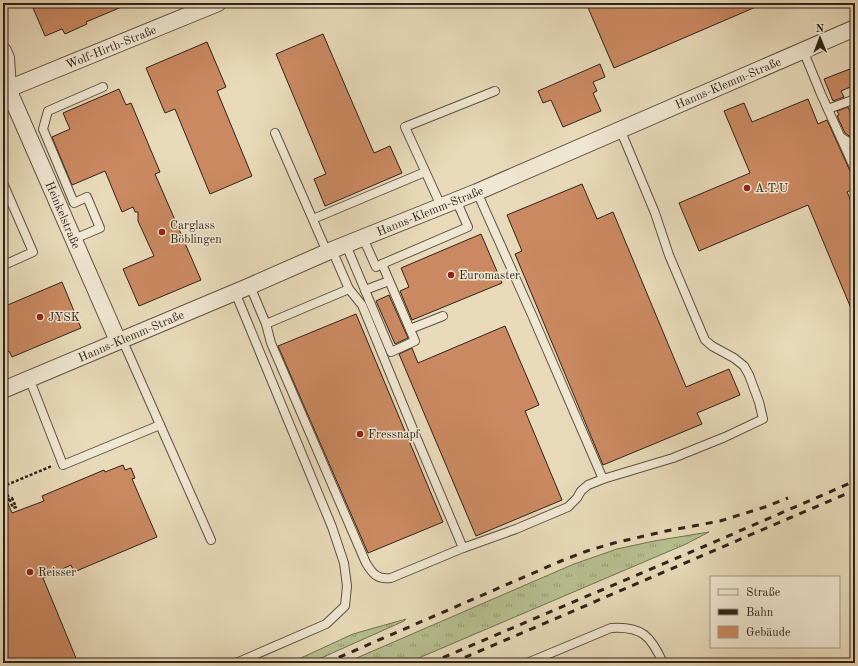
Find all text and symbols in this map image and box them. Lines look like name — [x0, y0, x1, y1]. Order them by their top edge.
north arrow — [800, 18, 840, 58]
street label: Wolf-Hirth-Straße — [64, 24, 159, 72]
text: N — [816, 24, 825, 35]
street label: Hanns-Klemm-Straße — [674, 56, 783, 112]
street label: Heinkelstraße — [43, 180, 82, 251]
marker: A.T.U — [742, 183, 752, 193]
place label: A.T.U — [755, 183, 789, 195]
street label: Hanns-Klemm-Straße — [375, 185, 486, 239]
place label: Carglass Böblingen — [170, 220, 222, 246]
marker: Carglass Böblingen — [157, 227, 167, 237]
marker: Euromaster — [446, 270, 456, 280]
place label: Euromaster — [459, 270, 520, 282]
street label: Hanns-Klemm-Straße — [77, 309, 186, 365]
marker: JYSK — [35, 312, 45, 322]
place label: JYSK — [48, 312, 80, 324]
marker: Fressnapf — [355, 429, 365, 439]
place label: Fressnapf — [368, 429, 421, 441]
marker: Reisser — [25, 567, 35, 577]
place label: Reisser — [38, 567, 76, 579]
legend — [710, 576, 840, 648]
text: Straße — [746, 587, 781, 599]
text: Bahn — [746, 607, 774, 619]
text: Gebäude — [746, 627, 791, 639]

